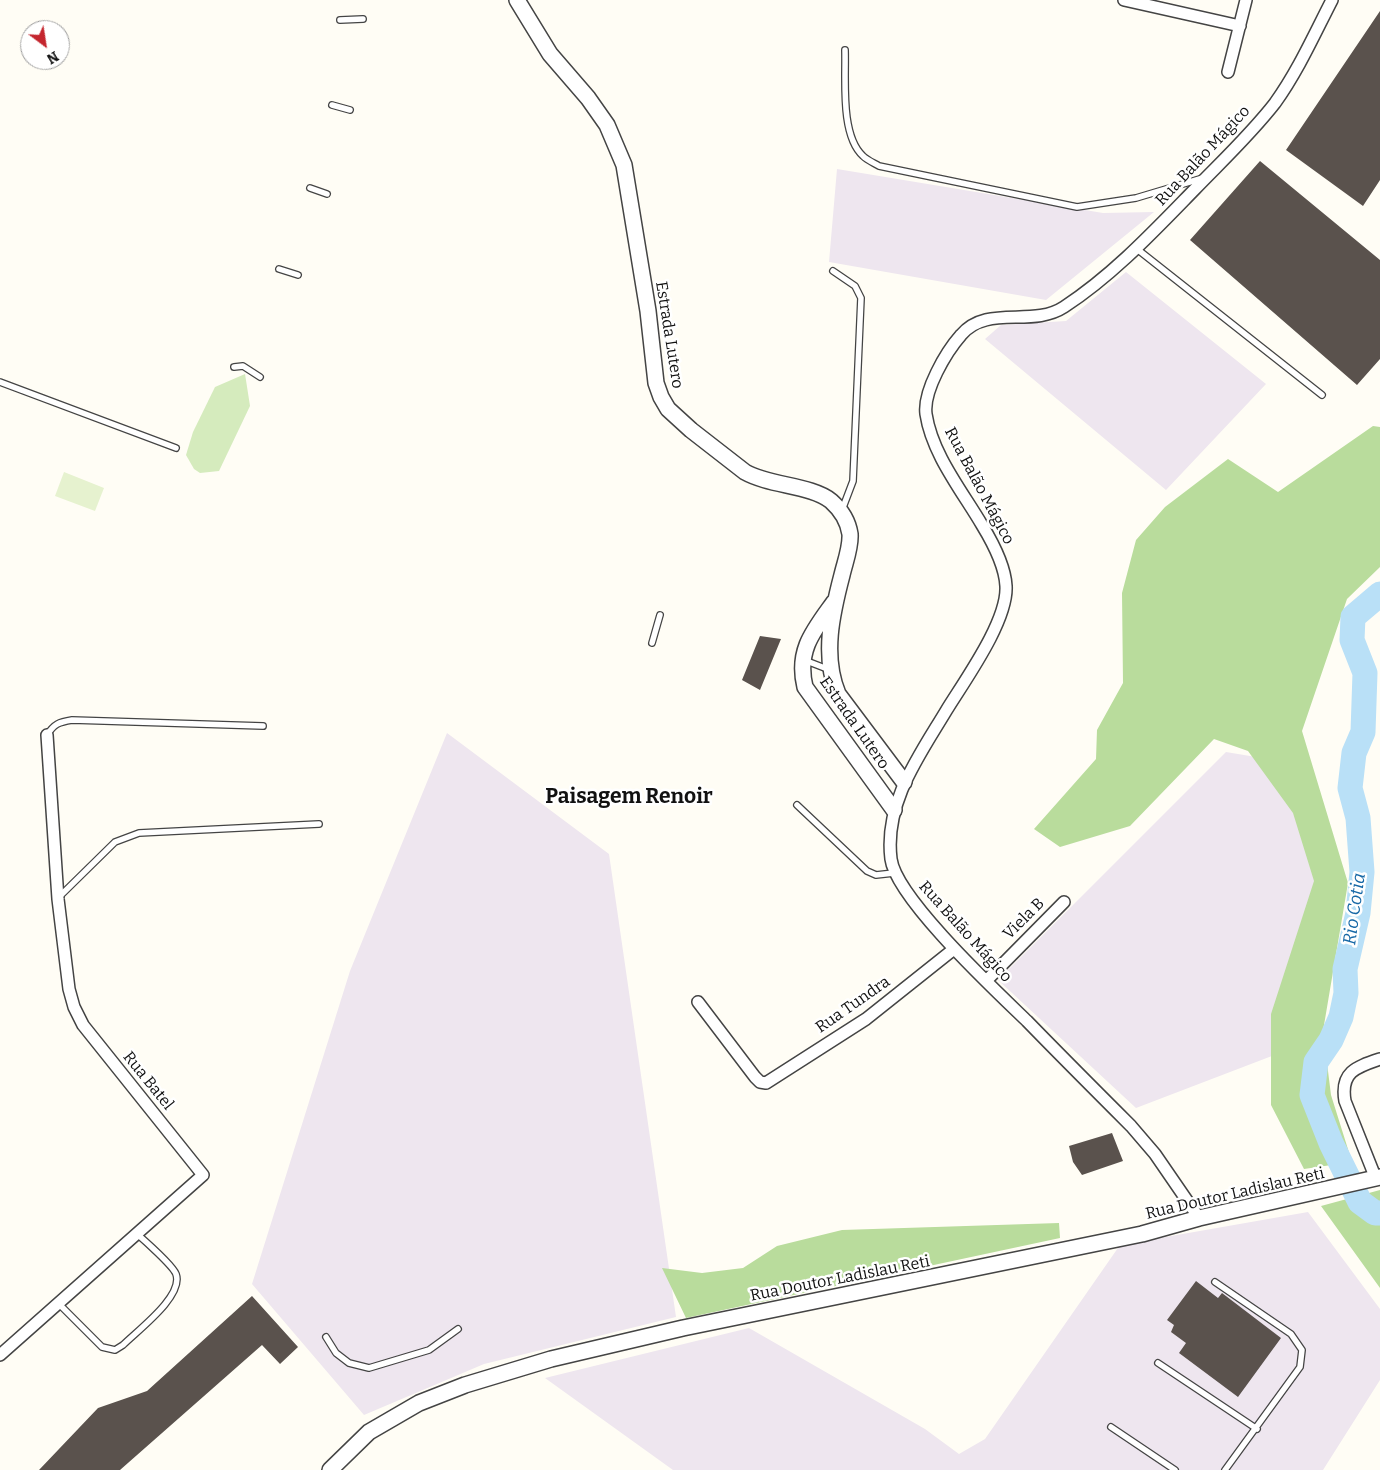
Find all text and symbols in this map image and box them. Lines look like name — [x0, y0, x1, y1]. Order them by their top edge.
north arrow — [20, 20, 70, 70]
text: N — [43, 47, 61, 67]
street label: Rua Balão Mágico — [1152, 102, 1254, 210]
street label: Estrada Lutero — [651, 280, 687, 390]
street label: Rua Balão Mágico — [940, 424, 1018, 548]
street label: Estrada Lutero — [815, 673, 893, 773]
district label: Paisagem Renoir — [545, 784, 713, 810]
water label: Rio Cotia — [1339, 872, 1371, 946]
street label: Rua Balão Mágico — [914, 877, 1016, 987]
street label: Viela B — [999, 894, 1049, 944]
street label: Rua Tundra — [812, 972, 894, 1038]
street label: Rua Batel — [119, 1048, 177, 1114]
street label: Rua Doutor Ladislau Reti — [1144, 1164, 1326, 1224]
street label: Rua Doutor Ladislau Reti — [748, 1252, 932, 1306]

